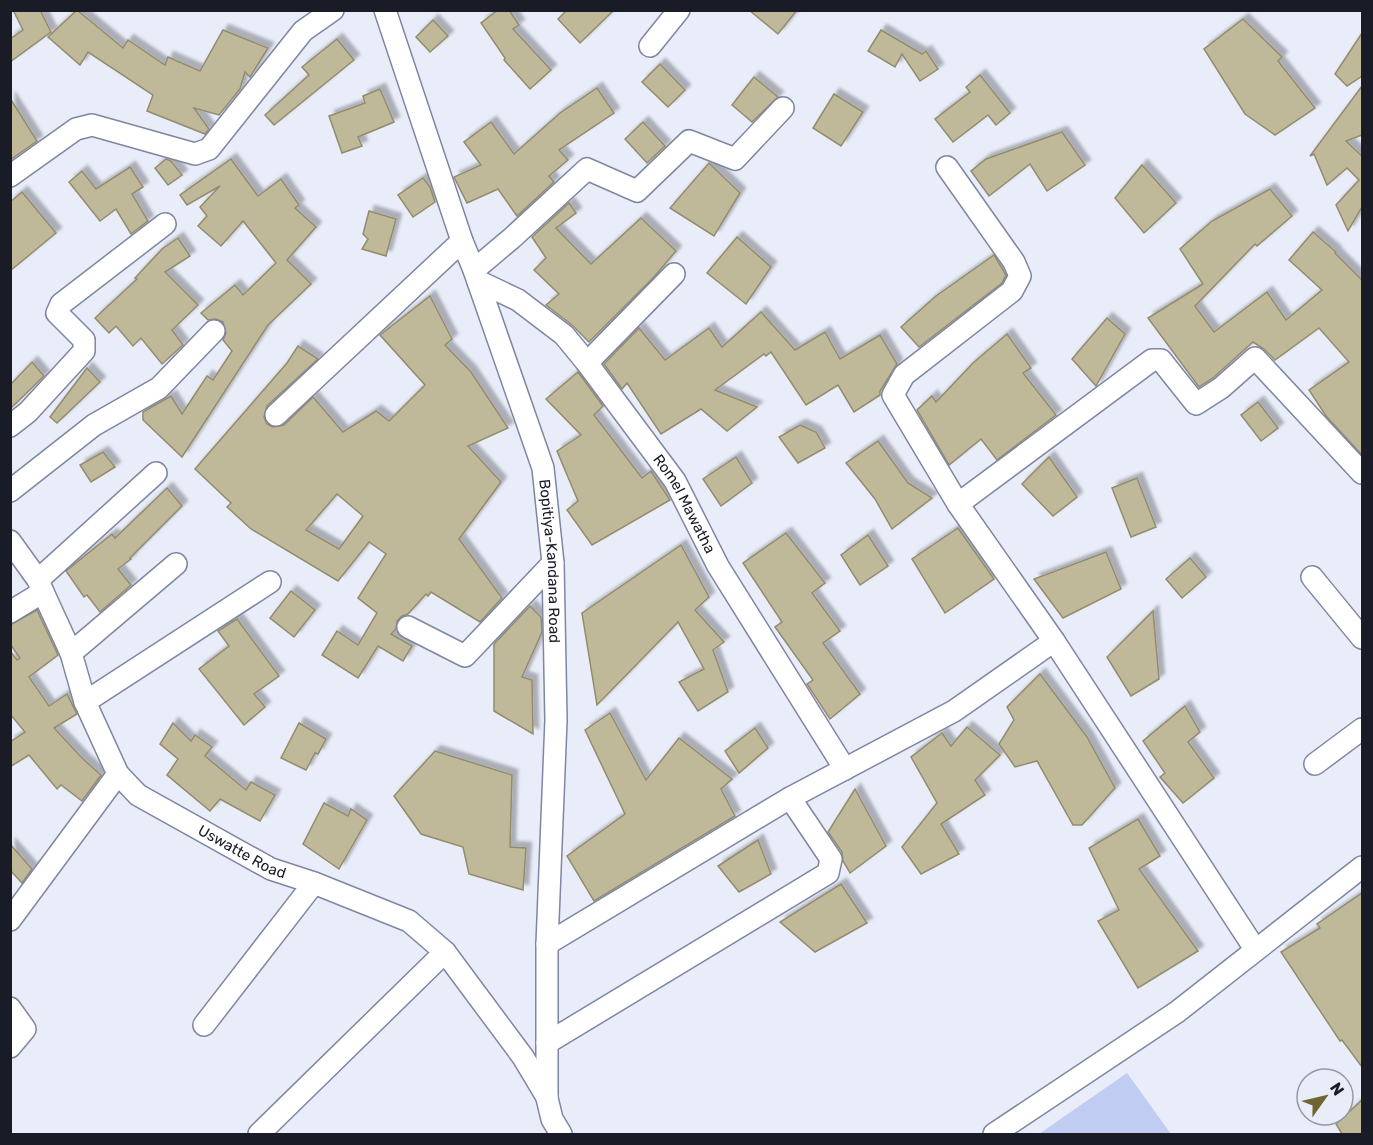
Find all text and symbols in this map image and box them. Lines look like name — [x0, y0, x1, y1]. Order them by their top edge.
street label: Romel Mawatha — [649, 451, 719, 556]
street label: Bopitiya-Kandana Road — [535, 478, 564, 643]
street label: Uswatte Road — [195, 821, 288, 882]
north arrow — [1295, 1067, 1355, 1127]
text: N — [1326, 1079, 1348, 1099]

